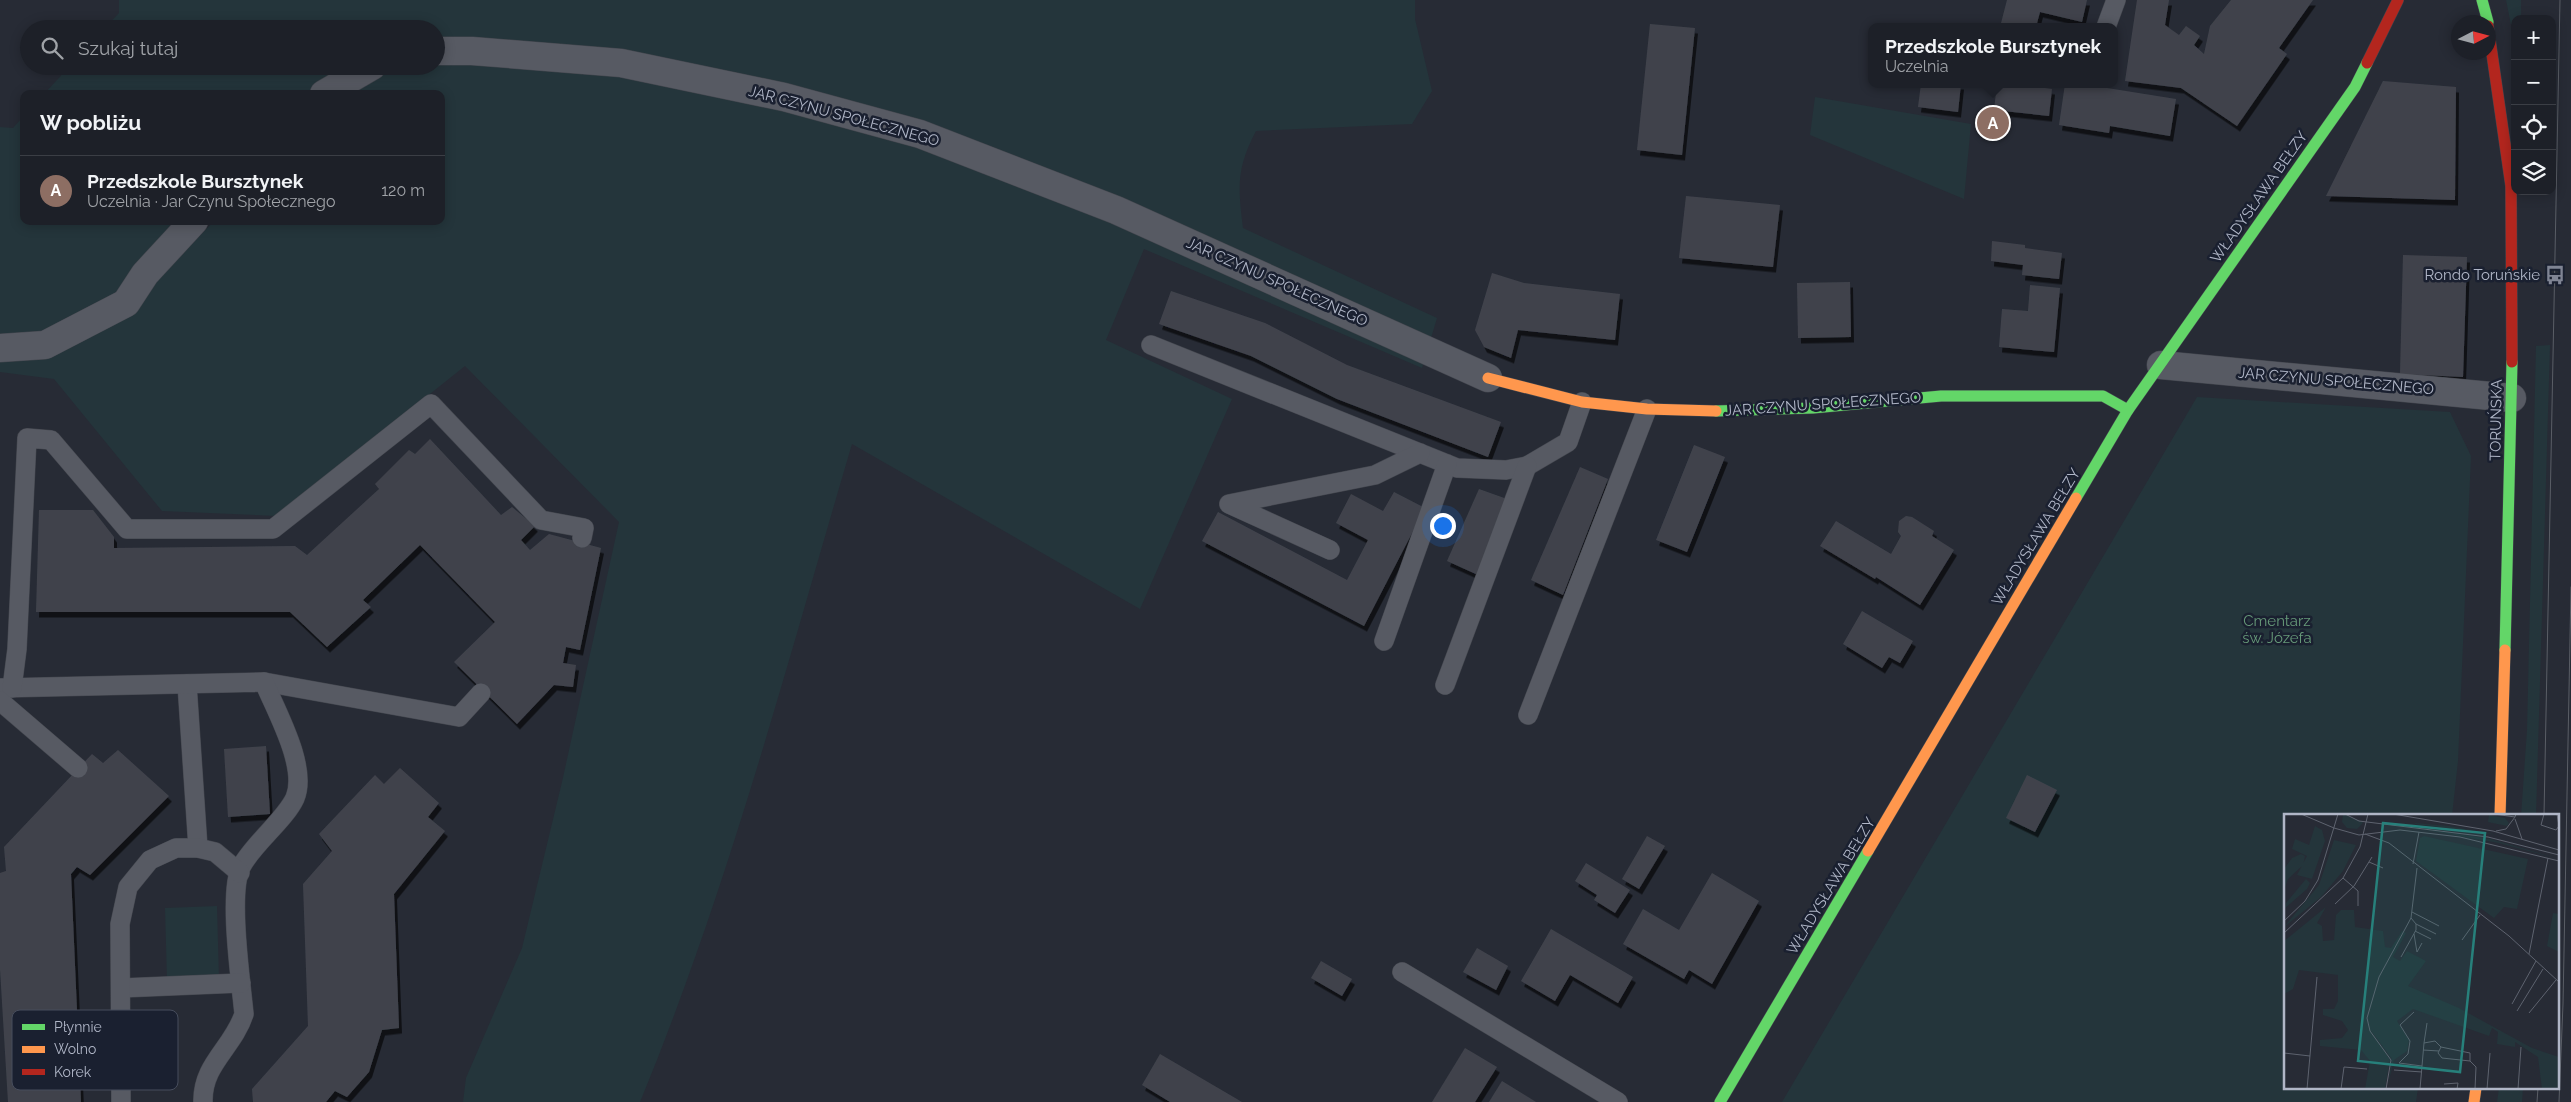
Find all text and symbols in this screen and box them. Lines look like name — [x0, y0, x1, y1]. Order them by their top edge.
north arrow — [2451, 15, 2496, 60]
map controls — [2511, 15, 2556, 195]
button: + — [2511, 15, 2556, 60]
search box — [20, 20, 445, 75]
popup — [1868, 23, 2118, 88]
icon: search — [38, 34, 66, 62]
text: Przedszkole Bursztynek — [1885, 35, 2101, 57]
text: Szukaj tutaj — [78, 37, 178, 59]
text: Uczelnia — [1885, 57, 1949, 76]
button: − — [2511, 60, 2556, 105]
street label: JAR CZYNU SPOŁECZNEGO — [747, 82, 941, 150]
pin: A — [1977, 104, 2009, 142]
button: locate — [2511, 105, 2556, 150]
text: W pobliżu — [40, 110, 141, 135]
street label: WŁADYSŁAWA BEŁZY — [2207, 127, 2311, 266]
button: layers — [2511, 150, 2556, 195]
text: Przedszkole Bursztynek — [87, 170, 303, 192]
text: A — [51, 181, 61, 200]
text: 120 m — [381, 181, 425, 200]
text: Uczelnia · Jar Czynu Społecznego — [87, 192, 335, 211]
street label: JAR CZYNU SPOŁECZNEGO — [1184, 234, 1370, 330]
bus stop icon: Rondo Toruńskie — [2544, 264, 2566, 286]
place label: Rondo Toruńskie — [2425, 266, 2540, 284]
street label: JAR CZYNU SPOŁECZNEGO — [2237, 363, 2435, 399]
street label: TORUŃSKA — [2486, 379, 2506, 461]
street label: JAR CZYNU SPOŁECZNEGO — [1724, 388, 1922, 420]
street label: WŁADYSŁAWA BEŁZY — [1988, 465, 2084, 609]
your location — [1430, 513, 1456, 539]
park label: Cmentarz św. Józefa — [2242, 612, 2312, 647]
street label: WŁADYSŁAWA BEŁZY — [1783, 814, 1879, 958]
inset map — [2284, 814, 2558, 1090]
legend — [12, 1010, 178, 1090]
text: Płynnie — [54, 1019, 102, 1035]
text: Wolno — [54, 1041, 96, 1057]
text: Korek — [54, 1064, 92, 1080]

